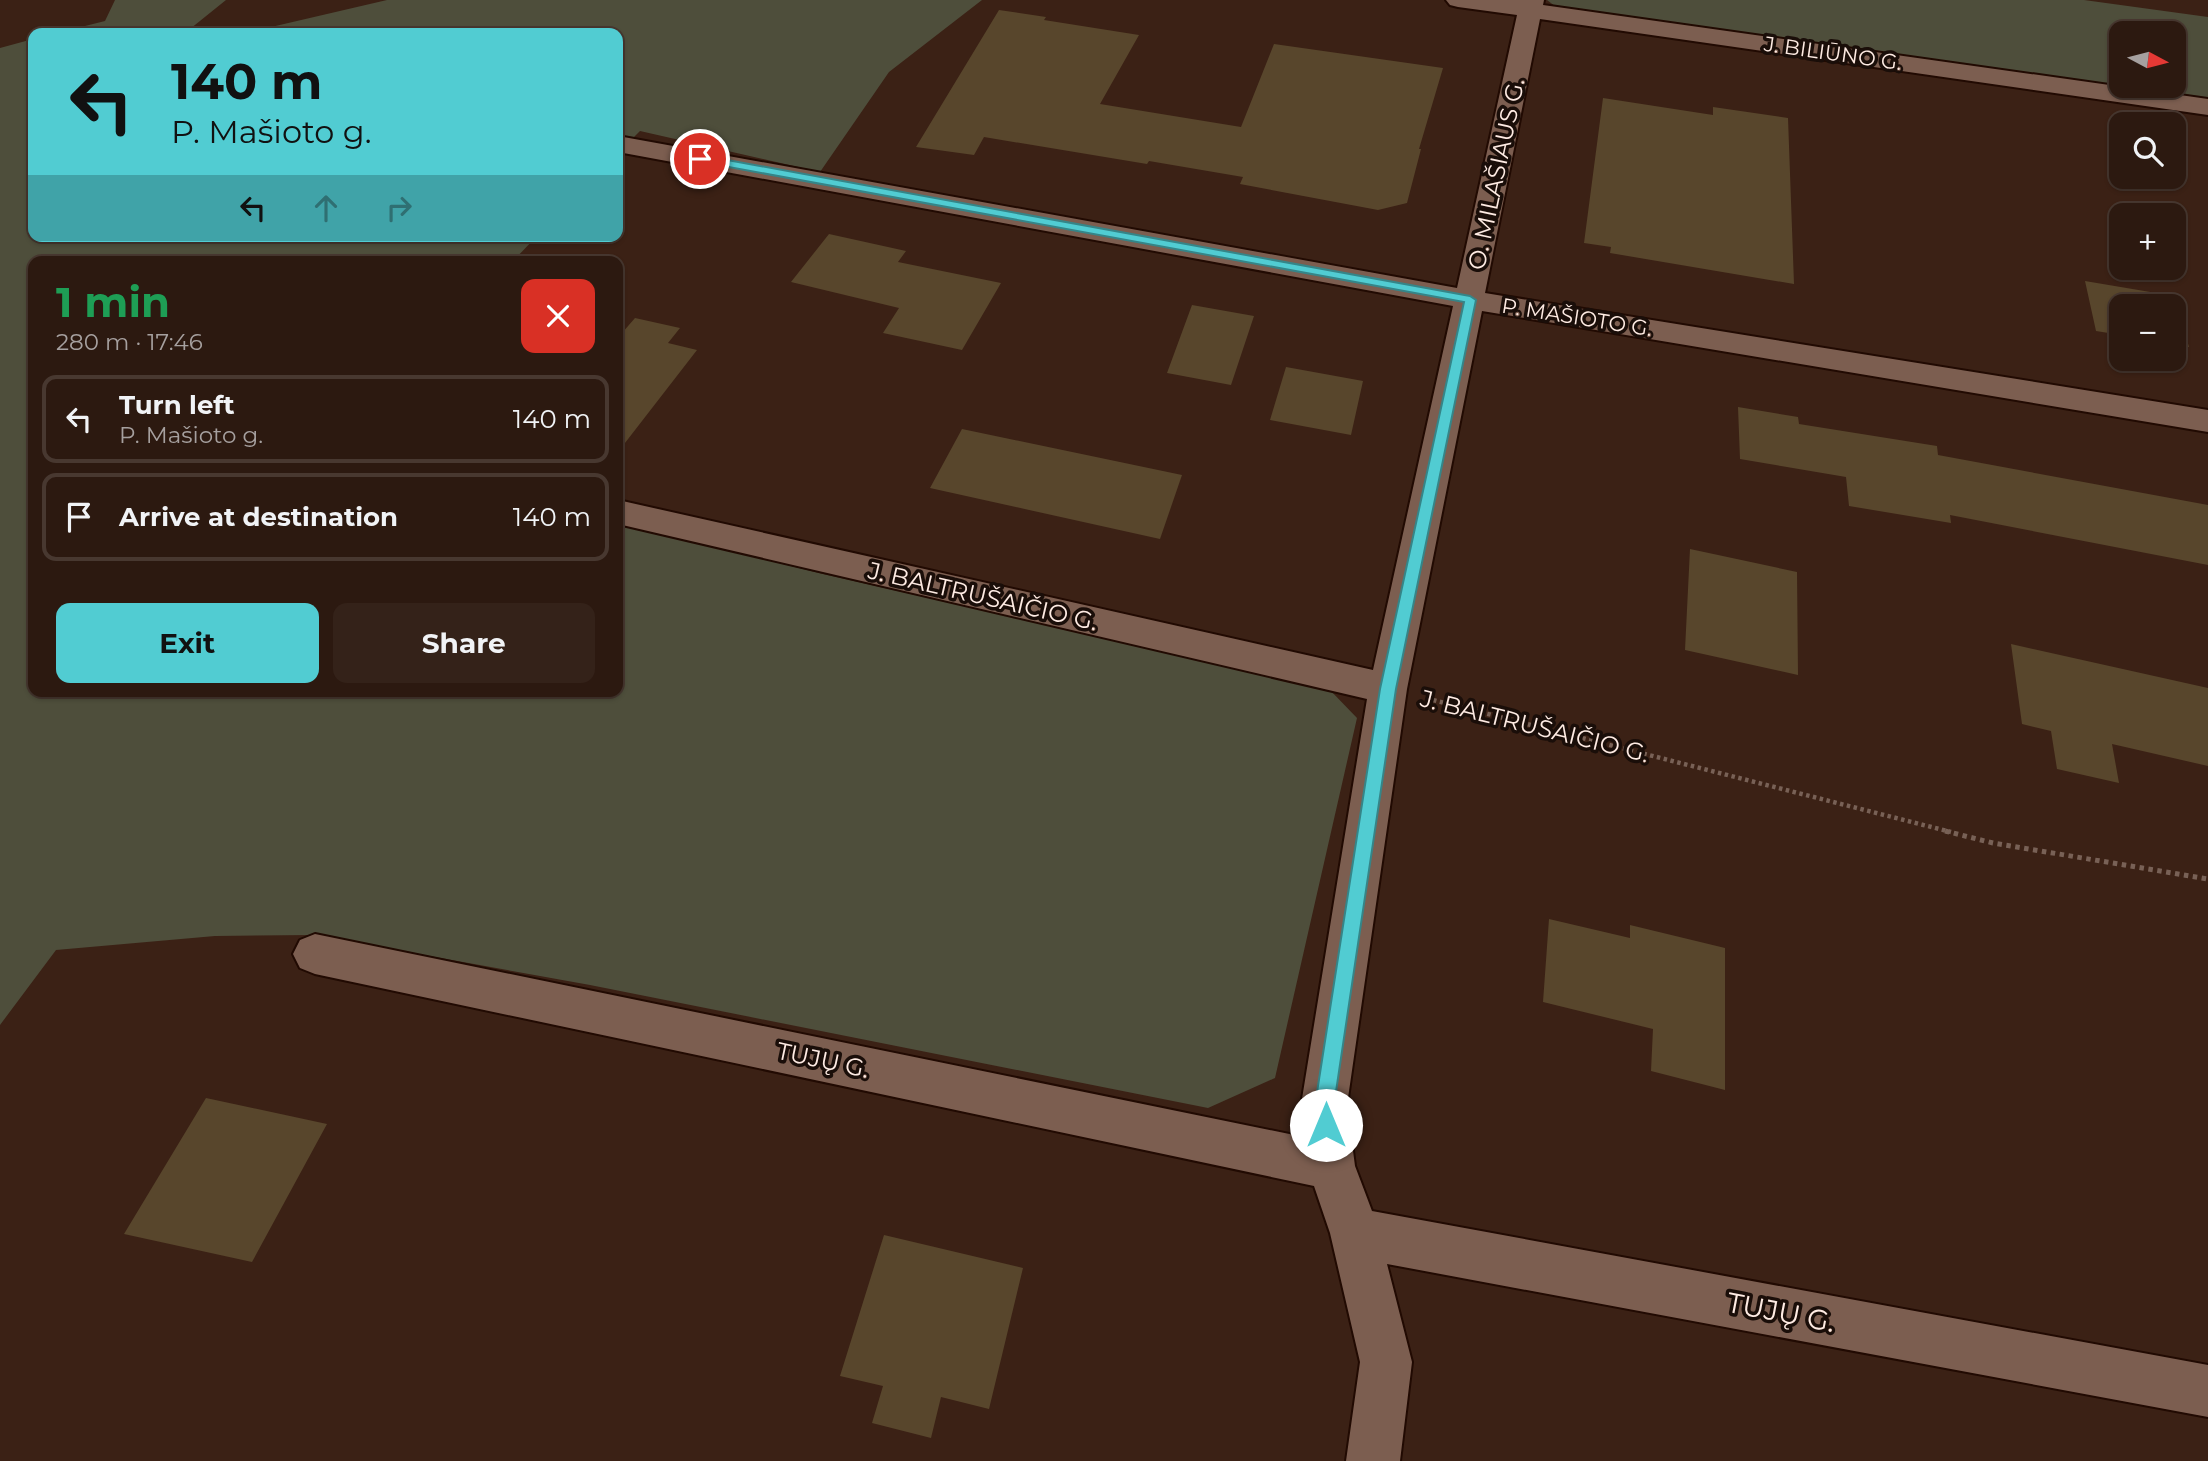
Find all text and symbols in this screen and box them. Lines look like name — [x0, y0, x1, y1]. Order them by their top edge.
north arrow — [2109, 21, 2186, 98]
map controls — [2109, 21, 2186, 371]
street label: J. BILIŪNO G. — [1761, 31, 1904, 75]
text: 140 m — [171, 52, 323, 111]
icon: left — [56, 56, 147, 147]
street label: O. MILAŠIAUS G. — [1462, 75, 1530, 273]
text: P. Mašioto g. — [171, 112, 372, 151]
button: search — [2109, 112, 2186, 189]
pin — [670, 129, 730, 189]
icon: arrive — [681, 140, 719, 178]
icon: left — [234, 189, 272, 227]
icon: ahead — [307, 189, 345, 227]
icon: right — [380, 189, 418, 227]
button: + — [2109, 203, 2186, 280]
text: 1 min — [56, 276, 170, 328]
button: close — [521, 279, 595, 353]
street label: P. MAŠIOTO G. — [1500, 293, 1654, 341]
button: − — [2109, 294, 2186, 371]
text: 280 m · 17:46 — [56, 328, 203, 356]
text: Turn left — [119, 389, 235, 421]
icon: left — [60, 400, 98, 438]
text: 140 m — [513, 403, 591, 435]
text: P. Mašioto g. — [119, 421, 263, 449]
icon: arrive — [60, 498, 98, 536]
text: Arrive at destination — [119, 501, 398, 533]
text: 140 m — [513, 501, 591, 533]
street label: J. BALTRUŠAIČIO G. — [864, 555, 1101, 637]
button: Exit — [56, 603, 319, 683]
button: Share — [333, 603, 595, 683]
street label: J. BALTRUŠAIČIO G. — [1417, 683, 1652, 768]
street label: TUJŲ G. — [774, 1036, 872, 1084]
position arrow — [1289, 1088, 1363, 1162]
street label: TUJŲ G. — [1724, 1285, 1838, 1339]

